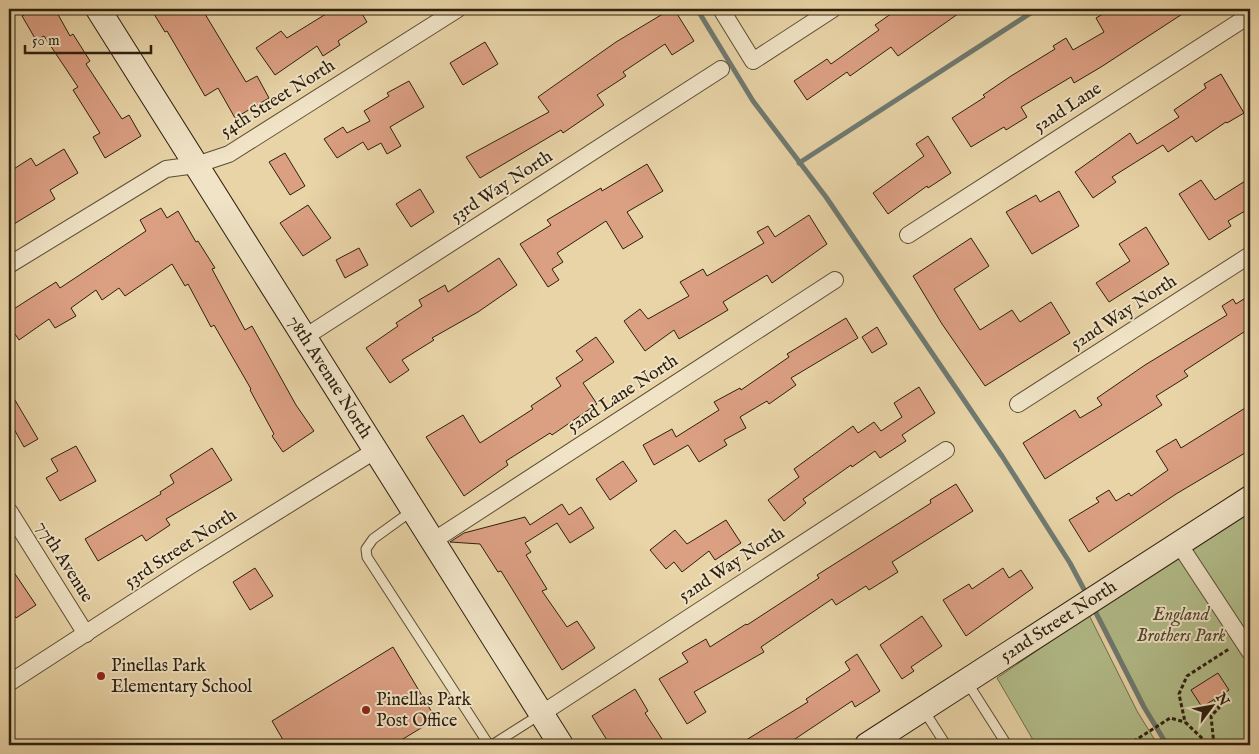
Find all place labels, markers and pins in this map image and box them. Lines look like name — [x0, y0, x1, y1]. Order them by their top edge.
place label: Pinellas Park Elementary School — [111, 655, 252, 699]
marker: Pinellas Park Elementary School — [95, 670, 107, 682]
place label: Pinellas Park Post Office — [376, 689, 472, 733]
marker: Pinellas Park Post Office — [360, 704, 372, 716]

